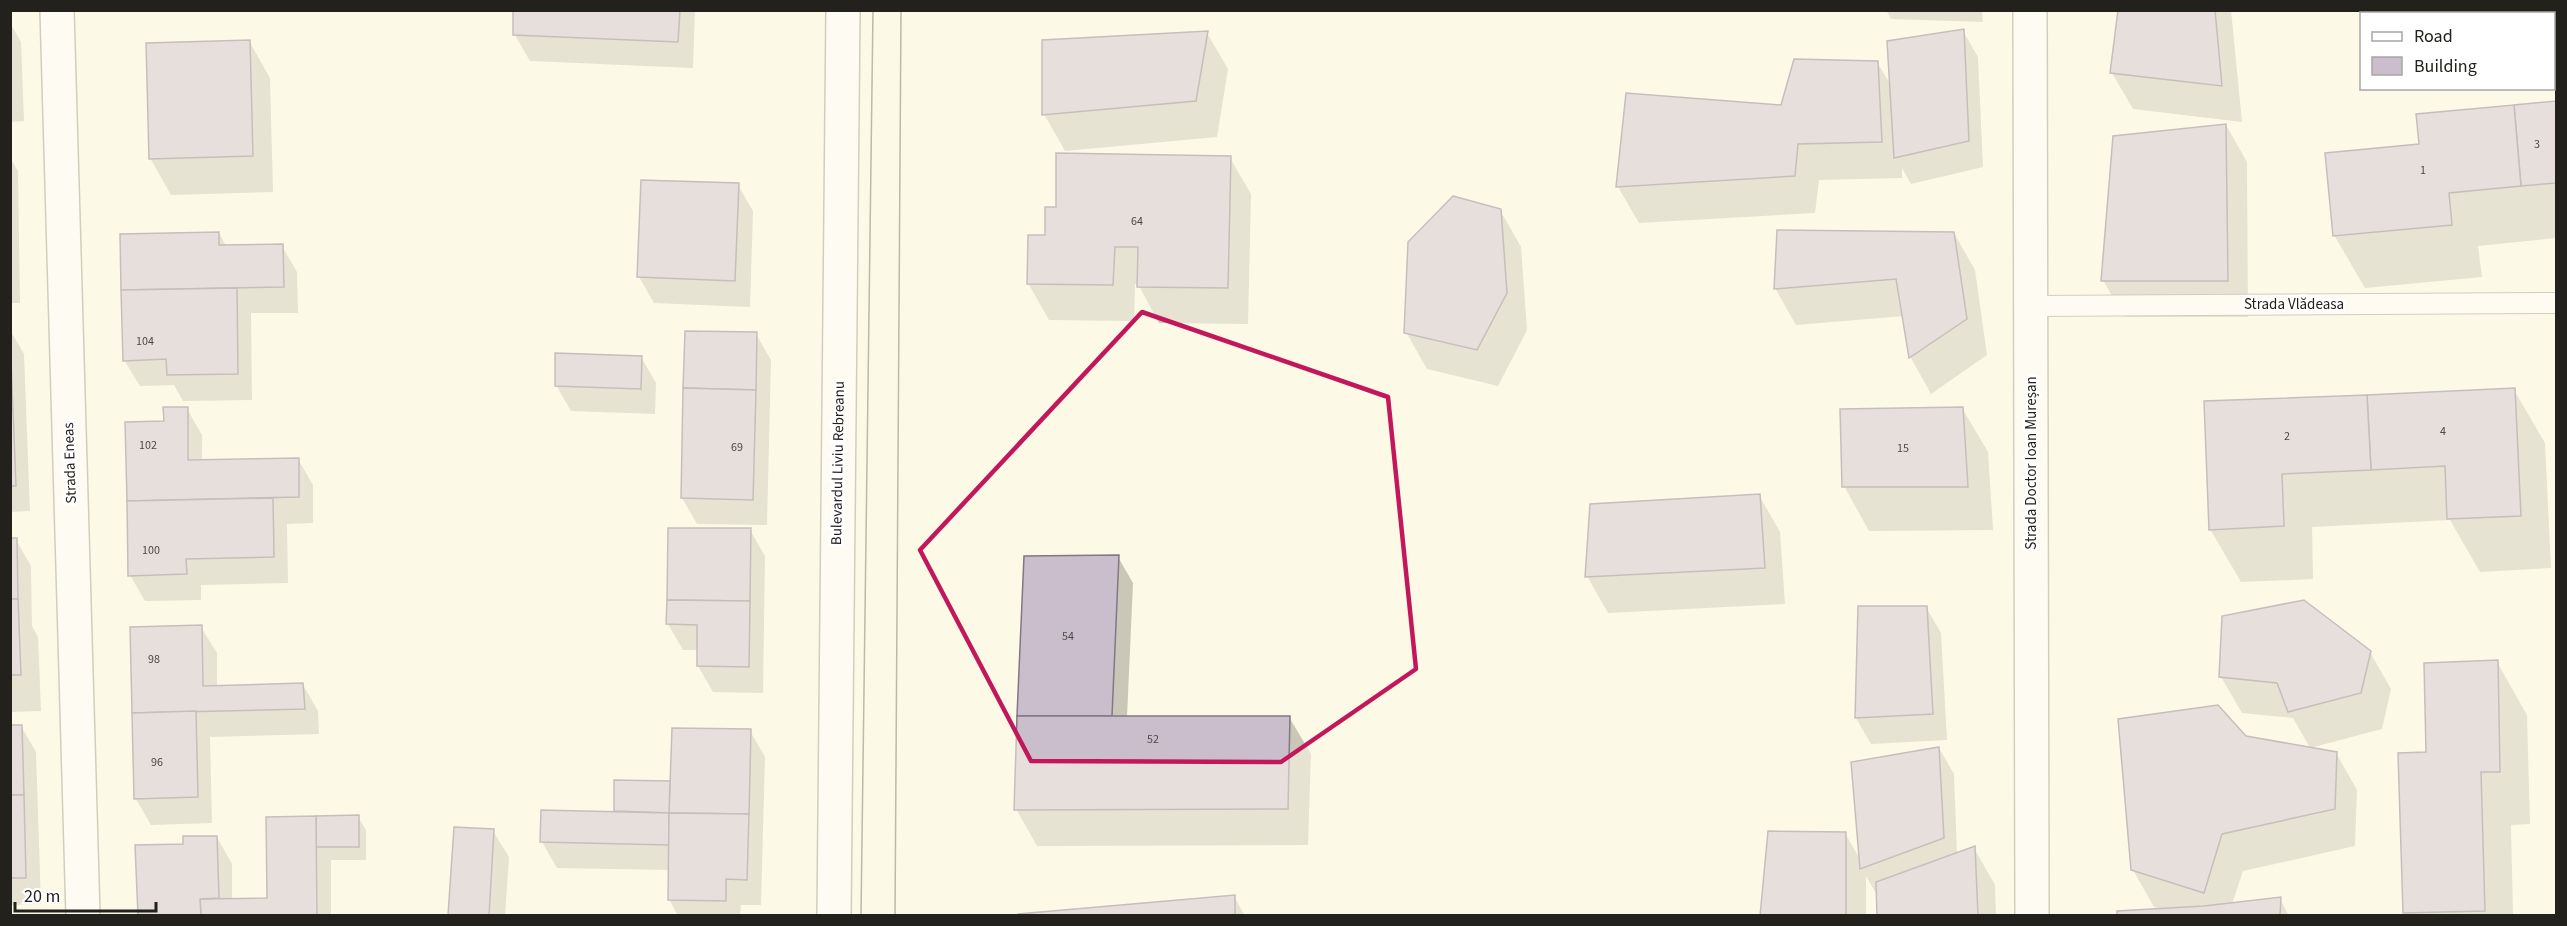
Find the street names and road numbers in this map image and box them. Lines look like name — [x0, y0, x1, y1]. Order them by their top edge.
street label: Strada Vlădeasa — [2244, 294, 2344, 315]
street label: Strada Doctor Ioan Mureșan — [2021, 376, 2042, 550]
street label: Bulevardul Liviu Rebreanu — [826, 381, 850, 545]
street label: Strada Eneas — [58, 422, 82, 504]

